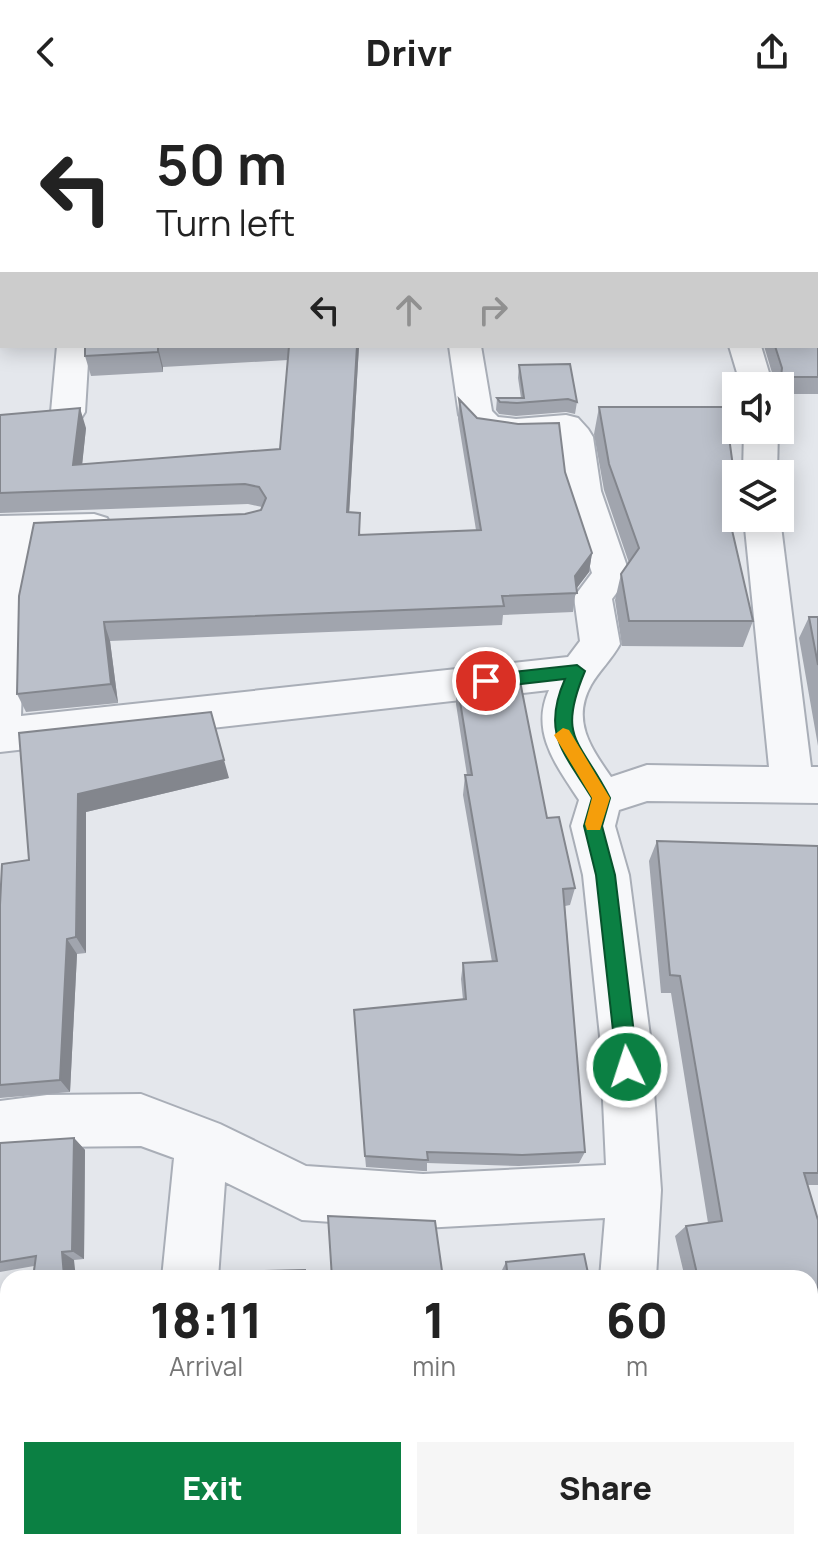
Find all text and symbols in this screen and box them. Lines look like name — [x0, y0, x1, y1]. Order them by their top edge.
text: Drivr — [366, 28, 452, 77]
icon: back — [24, 30, 68, 74]
icon: share — [750, 30, 794, 74]
text: 50 m — [156, 125, 287, 202]
icon: left — [24, 136, 128, 240]
text: Turn left — [156, 198, 295, 247]
icon: left — [303, 288, 347, 332]
icon: ahead — [387, 288, 431, 332]
icon: right — [471, 288, 515, 332]
map controls — [722, 372, 794, 532]
button: sound — [722, 372, 794, 444]
button: layers — [722, 460, 794, 532]
pin — [452, 647, 520, 715]
icon: arrive — [464, 659, 508, 703]
position arrow — [585, 1025, 669, 1109]
text: 18:11 — [150, 1287, 262, 1352]
text: 1 — [423, 1287, 445, 1352]
text: 60 — [606, 1287, 668, 1352]
text: Arrival — [169, 1348, 243, 1384]
text: min — [412, 1348, 456, 1384]
text: m — [626, 1348, 648, 1384]
button: Exit — [24, 1442, 401, 1534]
button: Share — [417, 1442, 794, 1534]

